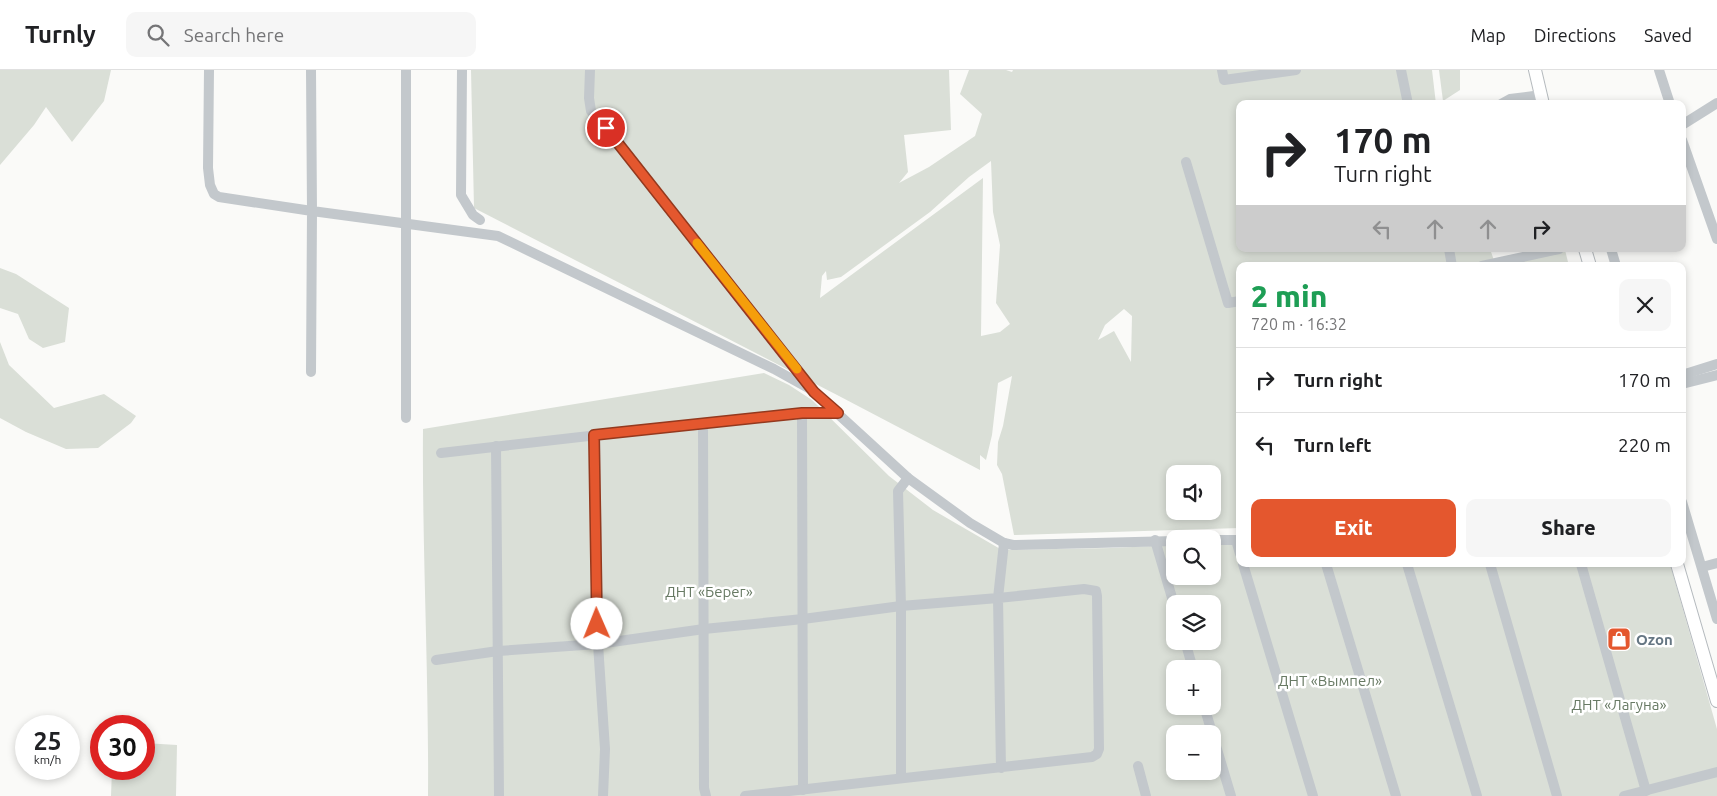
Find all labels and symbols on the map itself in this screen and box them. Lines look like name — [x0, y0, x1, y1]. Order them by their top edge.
pin — [585, 107, 627, 149]
park label: ДНТ «Берег» — [665, 583, 753, 600]
position arrow — [570, 597, 622, 649]
shop icon: Ozon — [1606, 626, 1632, 652]
place label: Ozon — [1636, 631, 1673, 648]
park label: ДНТ «Вымпел» — [1278, 672, 1382, 689]
park label: ДНТ «Лагуна» — [1572, 696, 1666, 713]
speed limit sign: 30 — [90, 715, 155, 780]

